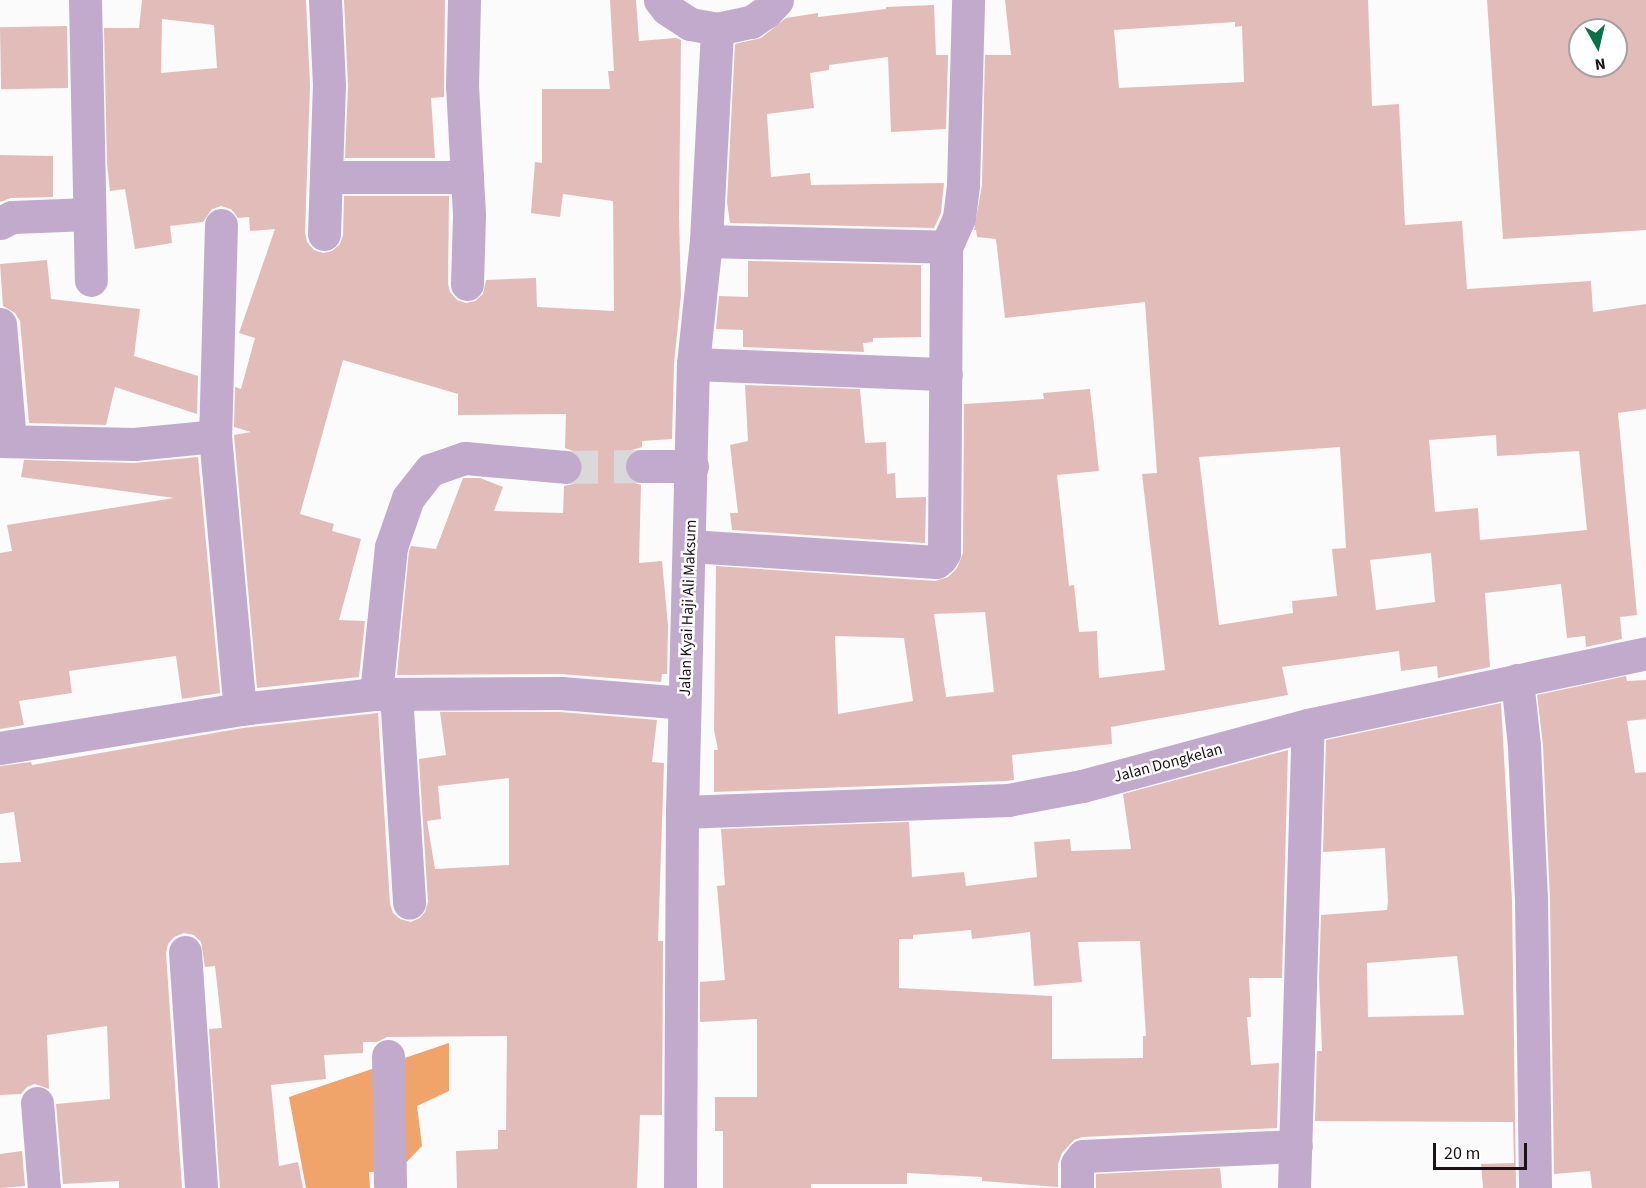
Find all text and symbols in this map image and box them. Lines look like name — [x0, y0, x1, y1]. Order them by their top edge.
north arrow — [1568, 18, 1628, 78]
text: N — [1593, 52, 1607, 75]
street label: Jalan Kyai Haji Ali Maksum — [675, 519, 701, 697]
street label: Jalan Dongkelan — [1112, 739, 1224, 787]
scale bar — [1436, 1131, 1530, 1169]
text: 20 m — [1444, 1141, 1480, 1166]

